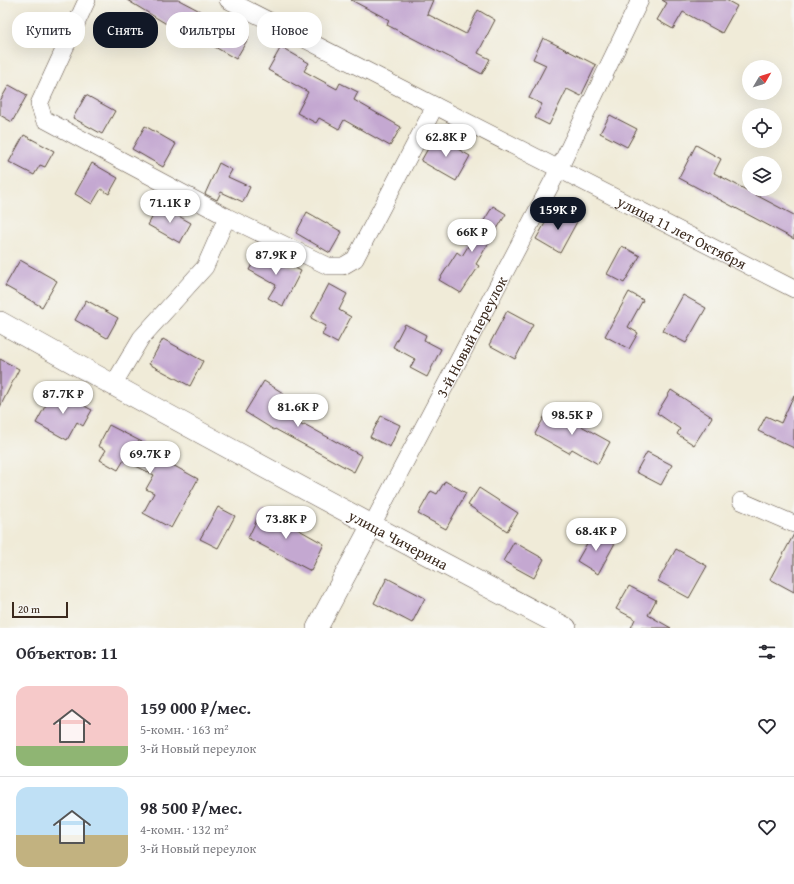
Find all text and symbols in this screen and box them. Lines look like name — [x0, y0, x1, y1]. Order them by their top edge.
chip: Купить — [12, 12, 85, 48]
chip: Снять — [93, 12, 158, 48]
chip: Фильтры — [166, 12, 249, 48]
chip: Новое — [257, 12, 322, 48]
north arrow — [742, 60, 782, 100]
map controls — [742, 60, 782, 196]
button: locate — [742, 108, 782, 148]
pin: 62.8K ₽ — [409, 124, 483, 158]
text: 62.8K ₽ — [425, 127, 467, 146]
button: layers — [742, 156, 782, 196]
pin: 71.1K ₽ — [133, 190, 207, 224]
street label: улица 11 лет Октября — [613, 190, 751, 274]
text: 71.1K ₽ — [149, 193, 191, 212]
pin: 159K ₽ — [525, 197, 591, 231]
text: 159K ₽ — [539, 200, 577, 219]
pin: 66K ₽ — [444, 219, 500, 253]
text: 66K ₽ — [456, 222, 488, 241]
pin: 87.9K ₽ — [239, 242, 313, 276]
text: 87.9K ₽ — [255, 245, 297, 264]
street label: 3-й Новый переулок — [431, 272, 512, 401]
pin: 87.7K ₽ — [26, 381, 100, 415]
text: 87.7K ₽ — [42, 384, 84, 403]
pin: 81.6K ₽ — [261, 394, 335, 428]
text: 81.6K ₽ — [277, 397, 319, 416]
pin: 98.5K ₽ — [535, 402, 609, 436]
text: 98.5K ₽ — [551, 405, 593, 424]
pin: 69.7K ₽ — [113, 441, 187, 475]
text: 69.7K ₽ — [129, 444, 171, 463]
street label: улица Чичерина — [344, 504, 453, 575]
pin: 73.8K ₽ — [249, 506, 323, 540]
text: 73.8K ₽ — [265, 509, 307, 528]
pin: 68.4K ₽ — [559, 518, 633, 552]
text: 68.4K ₽ — [575, 521, 617, 540]
scale bar — [12, 600, 68, 619]
text: 20 m — [18, 601, 40, 617]
text: Объектов: 11 — [16, 640, 118, 665]
icon: filters — [756, 641, 778, 663]
text: 159 000 ₽/мес. — [140, 695, 251, 720]
icon: home — [48, 702, 96, 750]
icon: heart — [756, 715, 778, 737]
text: 5-комн. · 163 m² — [140, 720, 229, 739]
text: 3-й Новый переулок — [140, 739, 256, 758]
text: 98 500 ₽/мес. — [140, 795, 242, 820]
icon: home — [48, 803, 96, 851]
icon: heart — [756, 816, 778, 838]
text: 4-комн. · 132 m² — [140, 820, 229, 839]
text: 3-й Новый переулок — [140, 839, 256, 858]

